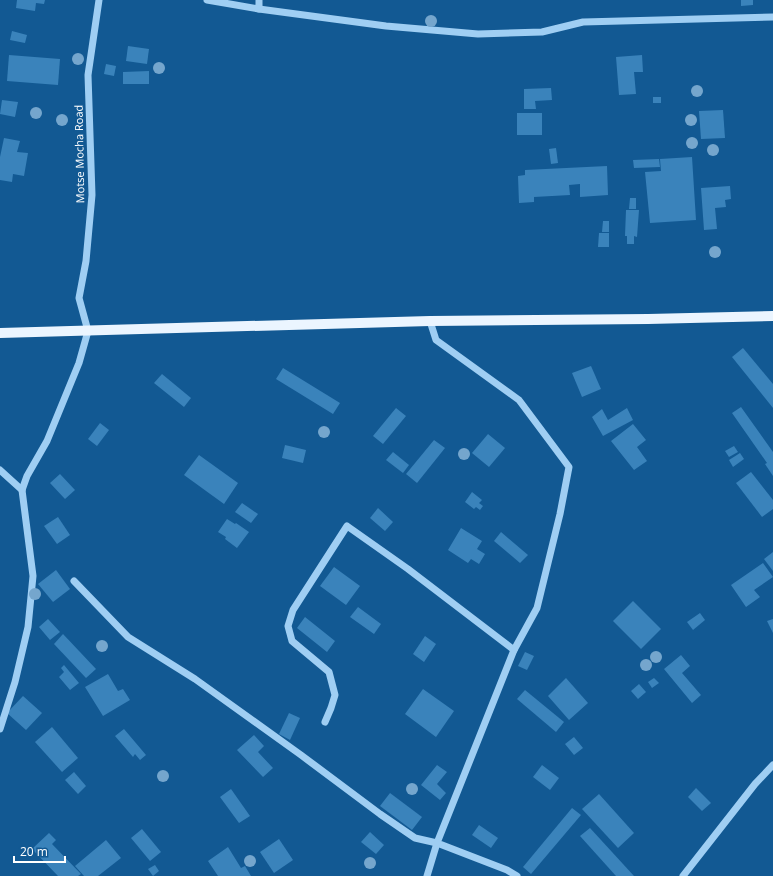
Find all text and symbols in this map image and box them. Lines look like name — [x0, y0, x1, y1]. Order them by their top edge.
street label: Motse Mocha Road — [71, 105, 87, 203]
scale bar — [14, 838, 65, 864]
text: 20 m — [20, 843, 48, 860]

